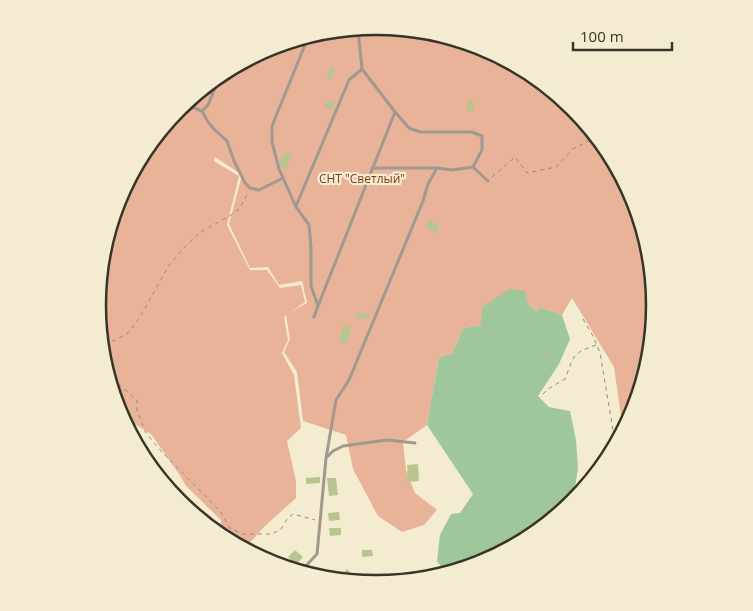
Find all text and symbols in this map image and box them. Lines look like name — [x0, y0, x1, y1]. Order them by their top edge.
scale bar — [573, 20, 672, 52]
text: 100 m — [580, 26, 624, 46]
park label: СНТ "Светлый" — [319, 170, 405, 187]

